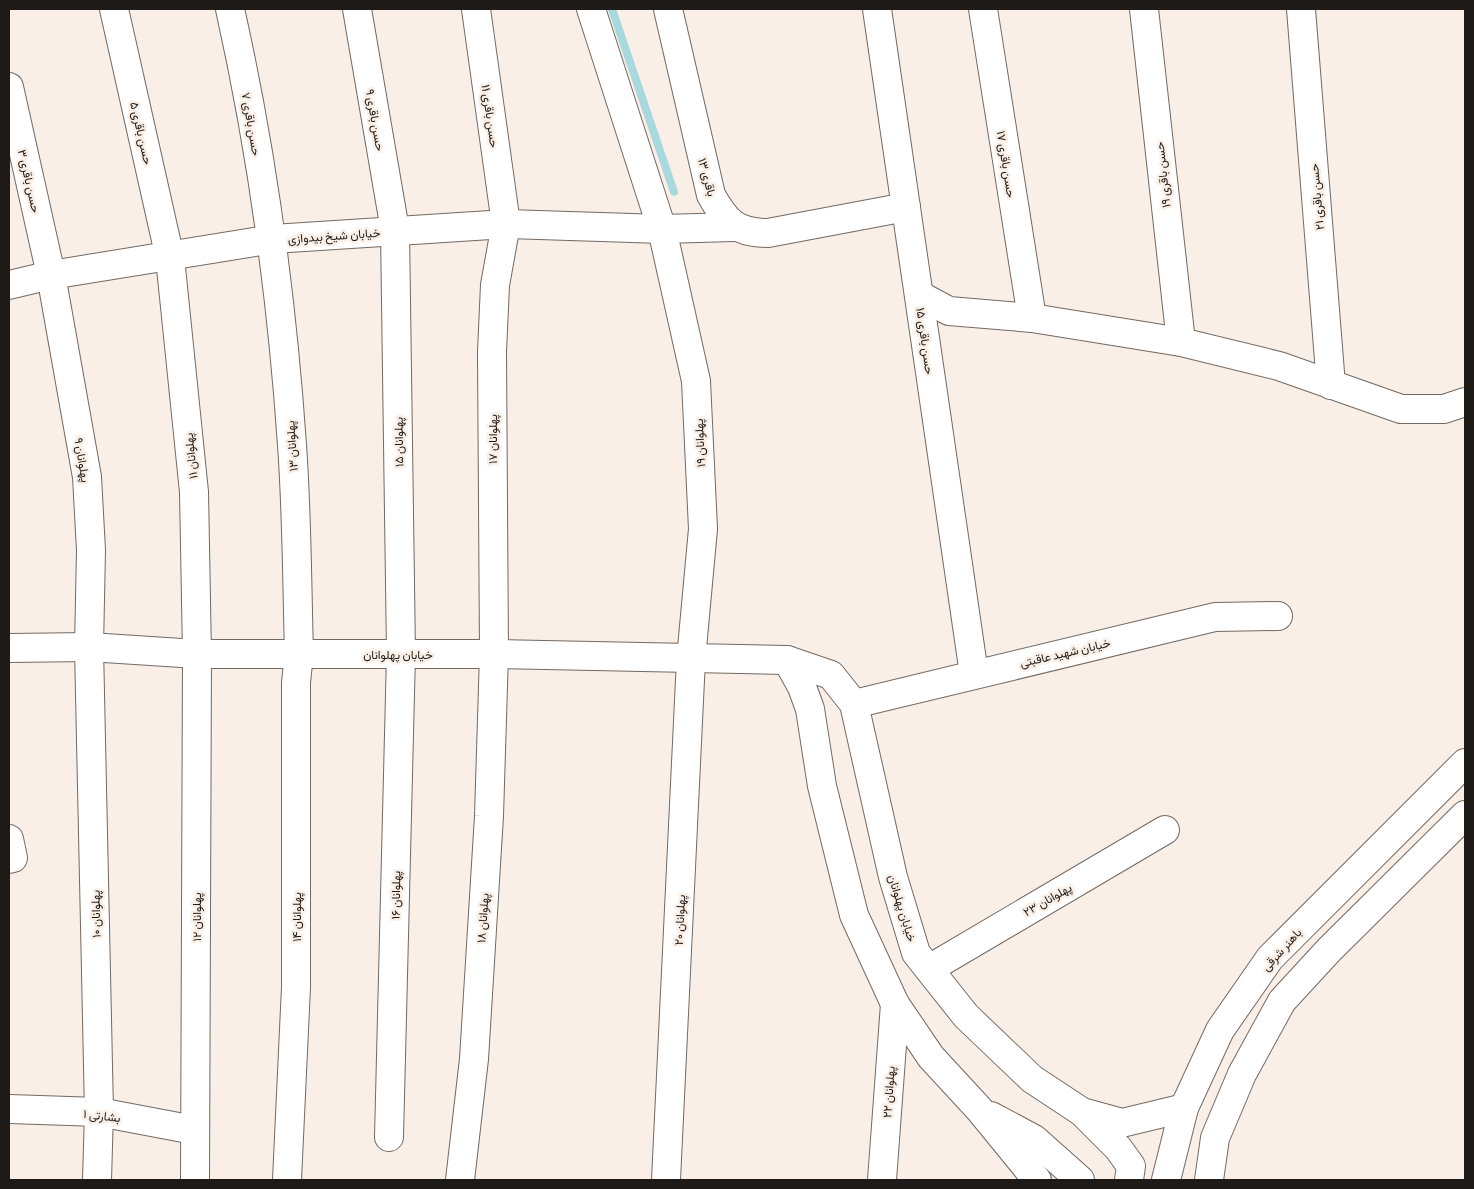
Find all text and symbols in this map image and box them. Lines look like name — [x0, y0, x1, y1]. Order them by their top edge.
street label: حسن باقری ۱۱ — [478, 83, 502, 149]
street label: حسن باقری ۹ — [362, 88, 388, 152]
street label: حسن باقری ۷ — [238, 91, 264, 157]
street label: حسن باقری ۵ — [126, 100, 156, 166]
street label: حسن باقری ۱۷ — [993, 130, 1019, 199]
street label: حسن باقری ۱۹ — [1152, 141, 1174, 209]
street label: حسن باقری ۳ — [14, 148, 44, 215]
street label: باقری ۱۳ — [694, 156, 720, 198]
street label: حسن باقری ۲۱ — [1306, 163, 1328, 231]
street label: خیابان شیخ بیدوازی — [287, 225, 381, 248]
street label: حسن باقری ۱۵ — [912, 307, 938, 376]
street label: پهلوانان ۱۷ — [485, 414, 501, 464]
street label: پهلوانان ۱۵ — [391, 417, 407, 467]
street label: پهلوانان ۱۹ — [691, 418, 709, 468]
street label: پهلوانان ۱۳ — [282, 420, 302, 472]
street label: پهلوانان ۱۱ — [181, 432, 201, 480]
street label: پهلوانان ۹ — [71, 437, 93, 484]
street label: خیابان شهید عاقبتی — [1018, 635, 1112, 671]
street label: خیابان پهلوانان — [363, 647, 433, 663]
street label: پهلوانان ۱۶ — [388, 871, 404, 920]
street label: خیابان پهلوانان — [884, 873, 920, 944]
street label: پهلوانان ۲۳ — [1020, 880, 1075, 920]
street label: پهلوانان ۱۰ — [88, 890, 104, 938]
street label: پهلوانان ۱۲ — [189, 892, 205, 942]
street label: پهلوانان ۱۴ — [289, 892, 305, 942]
street label: پهلوانان ۱۸ — [473, 893, 493, 944]
street label: پهلوانان ۲۰ — [671, 894, 689, 946]
street label: باهنر شرقی — [1258, 925, 1305, 975]
street label: پهلوانان ۲۲ — [879, 1066, 899, 1119]
street label: بشارتی ۱ — [82, 1106, 121, 1126]

